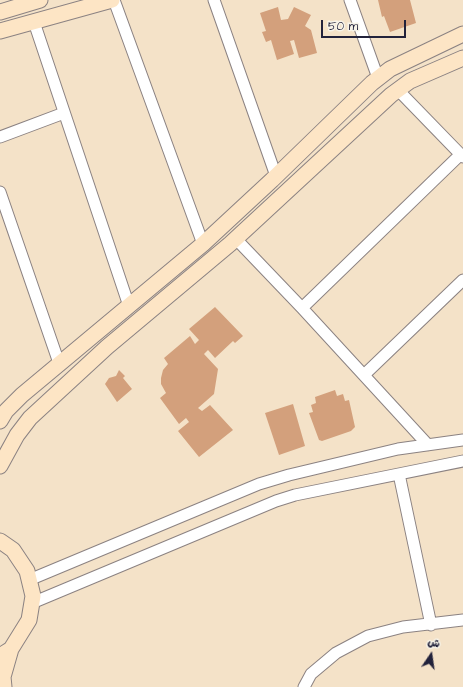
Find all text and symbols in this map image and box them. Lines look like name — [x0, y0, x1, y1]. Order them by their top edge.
scale bar — [323, 12, 408, 38]
text: 50 m — [328, 18, 358, 35]
text: ش — [426, 634, 441, 651]
north arrow — [411, 635, 451, 675]

